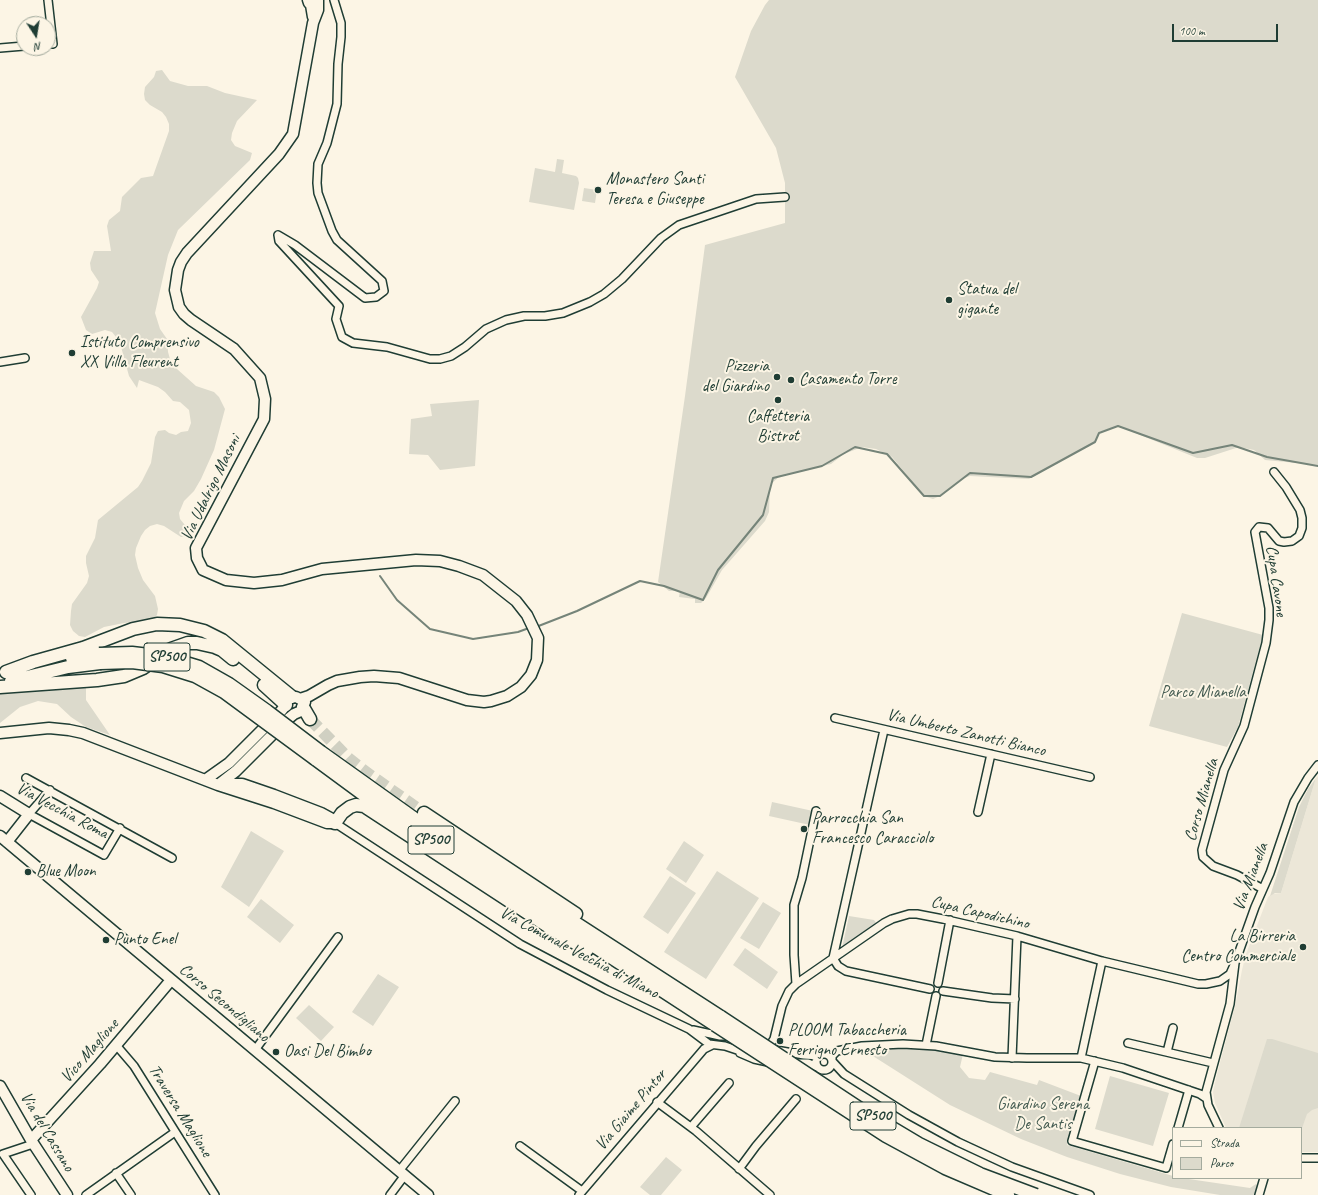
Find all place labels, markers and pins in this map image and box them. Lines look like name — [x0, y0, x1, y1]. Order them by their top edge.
place label: Monastero Santi Teresa e Giuseppe — [606, 170, 704, 210]
marker: Monastero Santi Teresa e Giuseppe — [593, 185, 603, 195]
place label: Statua del gigante — [957, 280, 1017, 320]
marker: Statua del gigante — [944, 295, 954, 305]
place label: Istituto Comprensivo XX Villa Fleurent — [80, 333, 199, 373]
marker: Istituto Comprensivo XX Villa Fleurent — [67, 348, 77, 358]
place label: Pizzeria del Giardino — [702, 357, 769, 397]
place label: Casamento Torre — [799, 370, 896, 390]
marker: Pizzeria del Giardino — [772, 372, 782, 382]
marker: Casamento Torre — [786, 375, 796, 385]
marker: Caffetteria Bistrot — [773, 395, 783, 405]
place label: Caffetteria Bistrot — [747, 407, 809, 447]
place label: Parrocchia San Francesco Caracciolo — [812, 809, 933, 849]
marker: Parrocchia San Francesco Caracciolo — [799, 824, 809, 834]
place label: Blue Moon — [36, 862, 96, 882]
marker: Blue Moon — [23, 867, 33, 877]
place label: La Birreria Centro Commerciale — [1181, 927, 1295, 967]
place label: Punto Enel — [114, 930, 176, 950]
marker: Punto Enel — [101, 935, 111, 945]
marker: La Birreria Centro Commerciale — [1298, 942, 1308, 952]
place label: PLOOM Tabaccheria Ferrigno Ernesto — [788, 1021, 906, 1061]
marker: PLOOM Tabaccheria Ferrigno Ernesto — [775, 1036, 785, 1046]
place label: Oasi Del Bimbo — [284, 1042, 371, 1062]
marker: Oasi Del Bimbo — [271, 1047, 281, 1057]

